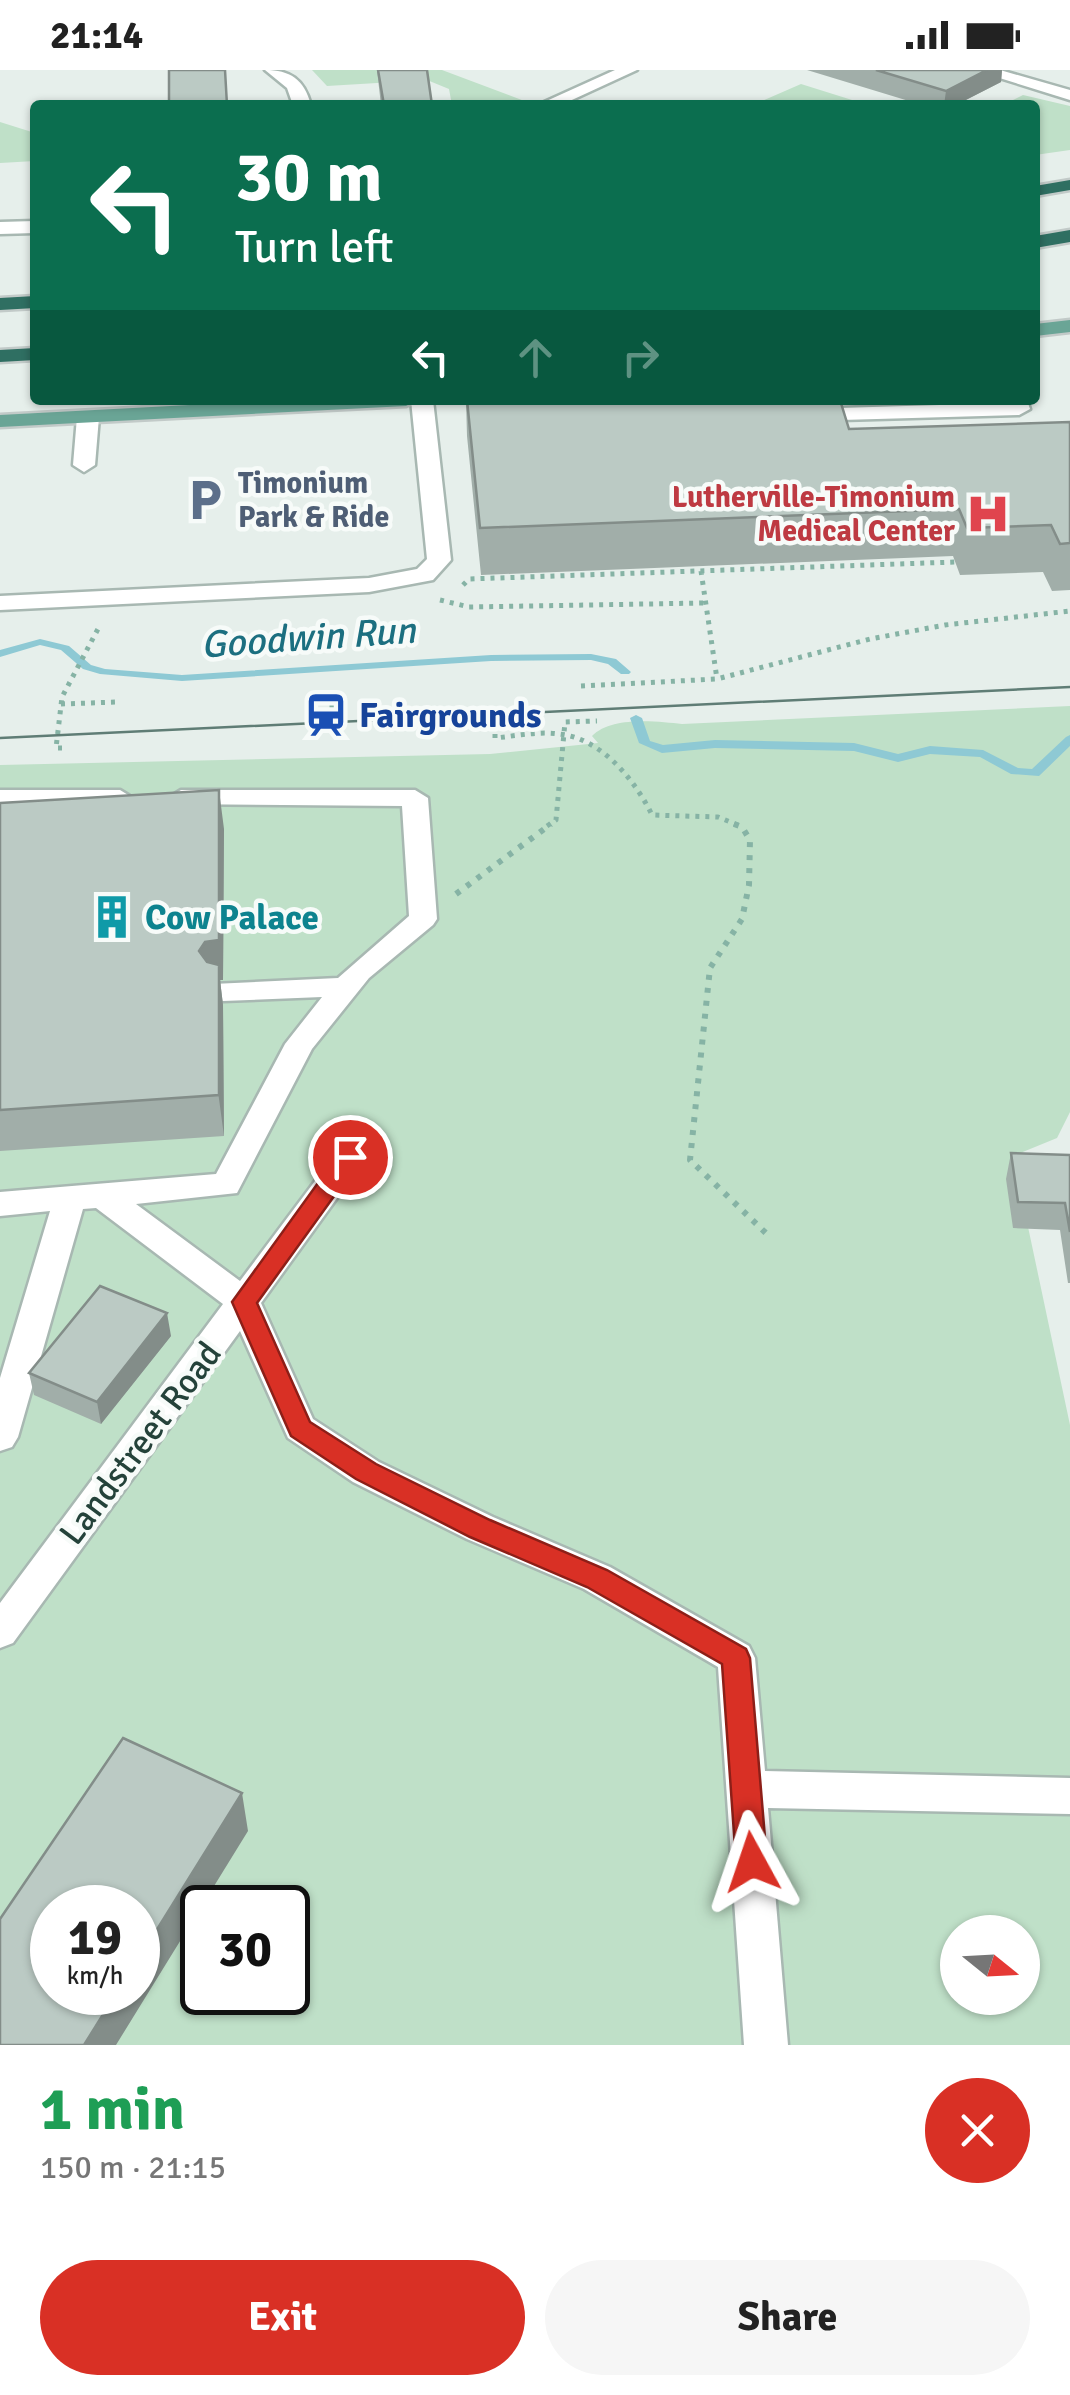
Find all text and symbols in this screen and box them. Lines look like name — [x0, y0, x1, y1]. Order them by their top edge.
text: 21:14 — [50, 12, 143, 59]
text: 30 m — [235, 134, 383, 220]
icon: left — [70, 140, 200, 270]
text: Turn left — [235, 220, 394, 275]
icon: left — [403, 330, 458, 385]
icon: ahead — [508, 330, 563, 385]
icon: right — [613, 330, 668, 385]
place label: Timonium Park & Ride — [238, 465, 389, 536]
parking icon: Timonium Park & Ride — [181, 476, 229, 524]
place label: Lutherville-Timonium Medical Center — [672, 479, 955, 550]
hospital icon: Lutherville-Timonium Medical Center — [964, 490, 1012, 538]
water label: Goodwin Run — [199, 606, 418, 668]
station icon: Fairgrounds — [302, 691, 350, 739]
place label: Fairgrounds — [359, 694, 542, 737]
building icon: Cow Palace — [88, 893, 136, 941]
place label: Cow Palace — [145, 896, 319, 939]
pin — [308, 1115, 393, 1200]
icon: arrive — [323, 1130, 378, 1185]
street label: Landstreet Road — [50, 1333, 231, 1553]
position arrow — [700, 1810, 804, 1914]
speed limit sign: 30 — [180, 1885, 310, 2015]
text: 19 — [68, 1907, 122, 1969]
north arrow — [940, 1915, 1040, 2015]
map controls — [940, 1915, 1040, 2015]
text: km/h — [67, 1960, 123, 1991]
text: 1 min — [40, 2073, 185, 2147]
button: close — [925, 2078, 1030, 2183]
text: 150 m · 21:15 — [40, 2148, 226, 2187]
button: Exit — [40, 2260, 525, 2375]
button: Share — [545, 2260, 1030, 2375]

